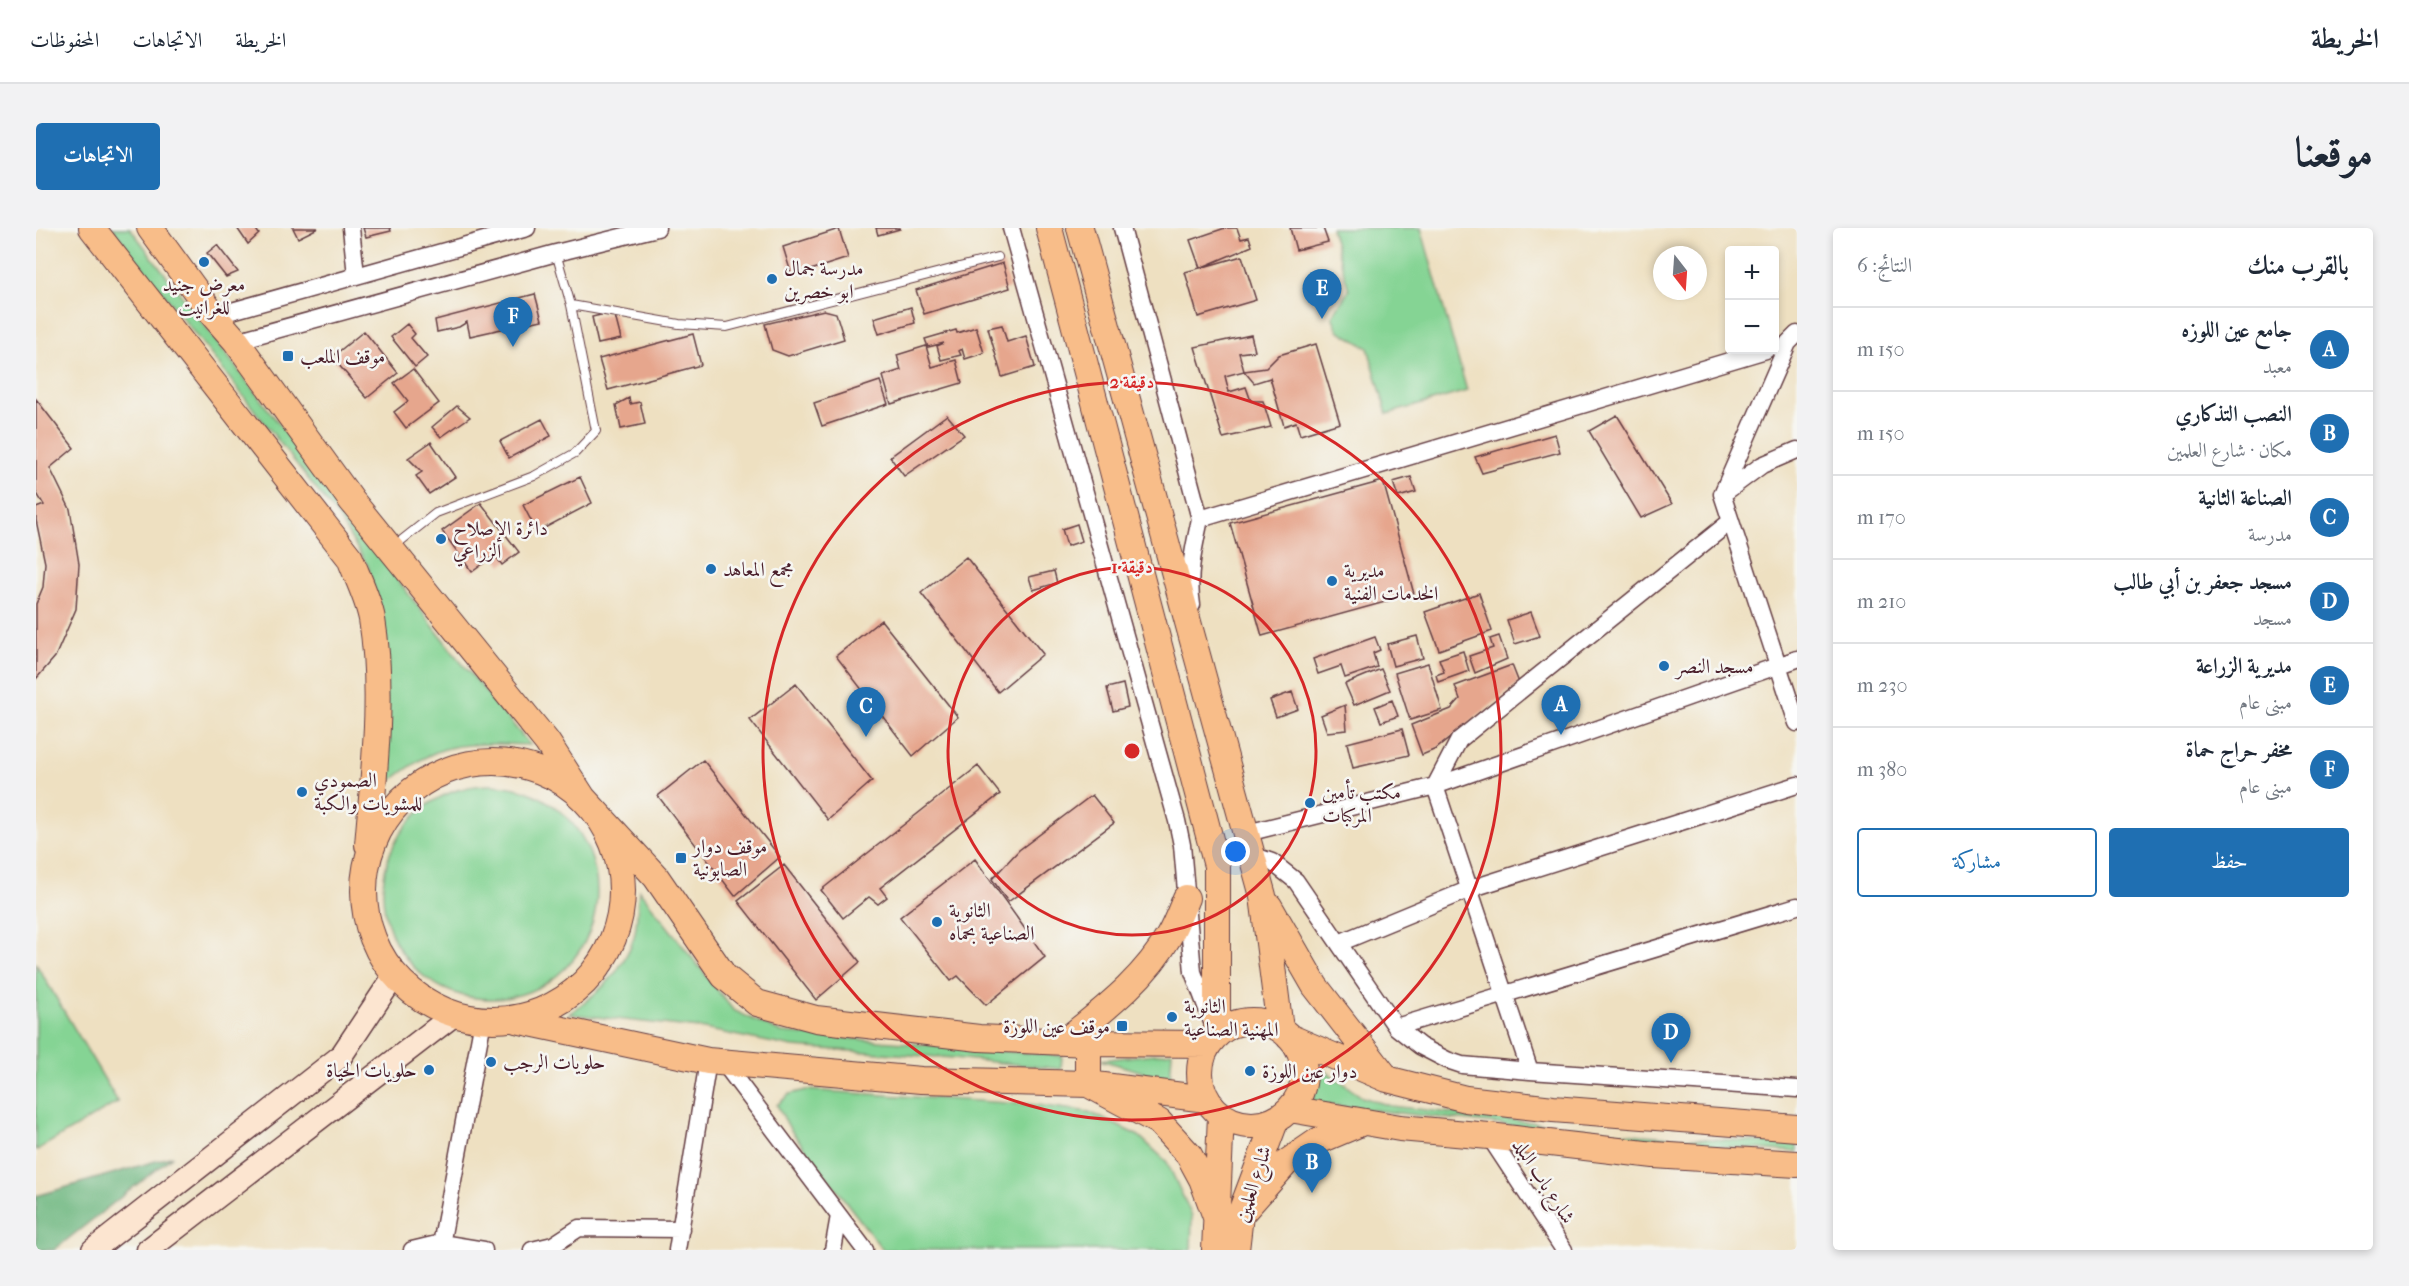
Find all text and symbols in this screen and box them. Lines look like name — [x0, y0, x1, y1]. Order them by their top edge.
text: الخريطة — [2311, 22, 2379, 55]
text: المحفوظات — [30, 28, 99, 52]
text: الاتجاهات — [132, 28, 202, 52]
text: الخريطة — [235, 28, 286, 52]
button: الاتجاهات — [36, 123, 160, 190]
text: موقعنا — [2295, 128, 2373, 177]
north arrow — [1653, 246, 1707, 300]
map controls — [1725, 246, 1779, 354]
button: + — [1725, 246, 1779, 300]
text: بالقرب منك — [2247, 250, 2349, 281]
text: النتائج: 6 — [1857, 254, 1912, 277]
marker: معرض جنيد للغرانيت — [197, 255, 211, 269]
place label: مدرسة جمال ابو خصرين — [784, 257, 864, 305]
pin: E — [1302, 270, 1342, 319]
marker: مدرسة جمال ابو خصرين — [765, 272, 779, 286]
place label: معرض جنيد للغرانيت — [163, 273, 245, 320]
pin: F — [494, 298, 532, 347]
button: − — [1725, 300, 1779, 354]
text: جامع عين اللوزه — [2181, 317, 2292, 343]
text: 150 m — [1857, 338, 1905, 361]
text: A — [2323, 338, 2336, 361]
place label: موقف الملعب — [300, 345, 385, 370]
marker: موقف الملعب — [281, 349, 295, 363]
text: معبد — [2263, 355, 2292, 378]
text: 2 دقيقة — [1110, 372, 1154, 393]
text: النصب التذكاري — [2175, 401, 2292, 427]
text: 150 m — [1857, 422, 1905, 445]
text: B — [2323, 422, 2336, 445]
text: مكان · شارع العلمين — [2167, 439, 2292, 462]
text: الصناعة الثانية — [2198, 485, 2292, 511]
text: 170 m — [1857, 506, 1906, 529]
text: C — [2323, 506, 2336, 529]
place label: دائرة الإصلاح الزراعي — [453, 517, 548, 567]
text: مدرسة — [2248, 523, 2292, 546]
marker: دائرة الإصلاح الزراعي — [434, 532, 448, 546]
text: 1 دقيقة — [1111, 557, 1153, 578]
place label: مجمع المعاهد — [723, 558, 794, 587]
place label: مديرية الخدمات الفنية — [1344, 559, 1438, 605]
marker: مجمع المعاهد — [704, 562, 718, 576]
text: مسجد جعفر بن أبي طالب — [2113, 569, 2292, 595]
marker: مديرية الخدمات الفنية — [1325, 574, 1339, 588]
text: 210 m — [1857, 590, 1906, 613]
text: D — [2322, 590, 2337, 613]
text: مسجد — [2253, 607, 2292, 630]
text: مديرية الزراعة — [2196, 653, 2292, 679]
place label: مسجد النصر — [1674, 655, 1754, 680]
marker: مسجد النصر — [1657, 659, 1671, 673]
text: 230 m — [1857, 674, 1907, 697]
text: E — [2323, 674, 2336, 697]
pin: A — [1542, 686, 1580, 735]
pin: C — [846, 688, 886, 737]
text: مبنى عام — [2239, 691, 2292, 714]
text: مخفر حراج حماة — [2186, 737, 2292, 763]
centre of rings — [1122, 741, 1142, 761]
text: 380 m — [1857, 758, 1907, 781]
text: F — [2324, 758, 2335, 781]
place label: الصمودي للمشويات والكبة — [314, 769, 422, 816]
text: مبنى عام — [2239, 775, 2292, 798]
place label: مكتب تأمين المركبات — [1322, 778, 1401, 828]
marker: الصمودي للمشويات والكبة — [295, 785, 309, 799]
marker: مكتب تأمين المركبات — [1303, 796, 1317, 810]
button: مشاركة — [1857, 828, 2097, 897]
button: حفظ — [2109, 828, 2349, 897]
place label: موقف دوار الصابونية — [691, 835, 767, 882]
your location — [1221, 837, 1250, 866]
marker: موقف دوار الصابونية — [674, 851, 688, 865]
place label: الثانوية الصناعية بحماه — [949, 899, 1035, 945]
marker: الثانوية الصناعية بحماه — [930, 915, 944, 929]
place label: الثانوية المهنية الصناعية — [1184, 995, 1279, 1041]
marker: الثانوية المهنية الصناعية — [1165, 1010, 1179, 1024]
pin: D — [1652, 1014, 1690, 1063]
place label: موقف عين اللوزة — [1003, 1015, 1110, 1039]
marker: موقف عين اللوزة — [1115, 1019, 1129, 1033]
place label: حلويات الرجب — [503, 1051, 605, 1076]
marker: حلويات الرجب — [484, 1055, 498, 1069]
place label: حلويات الحياة — [326, 1059, 417, 1083]
place label: دوار عين اللوزة — [1262, 1060, 1358, 1084]
marker: حلويات الحياة — [422, 1063, 436, 1077]
marker: دوار عين اللوزة — [1243, 1064, 1257, 1078]
street label: شارع باب البلد — [1503, 1134, 1580, 1231]
street label: شارع العلمين — [1230, 1143, 1282, 1227]
pin: B — [1292, 1144, 1332, 1193]

